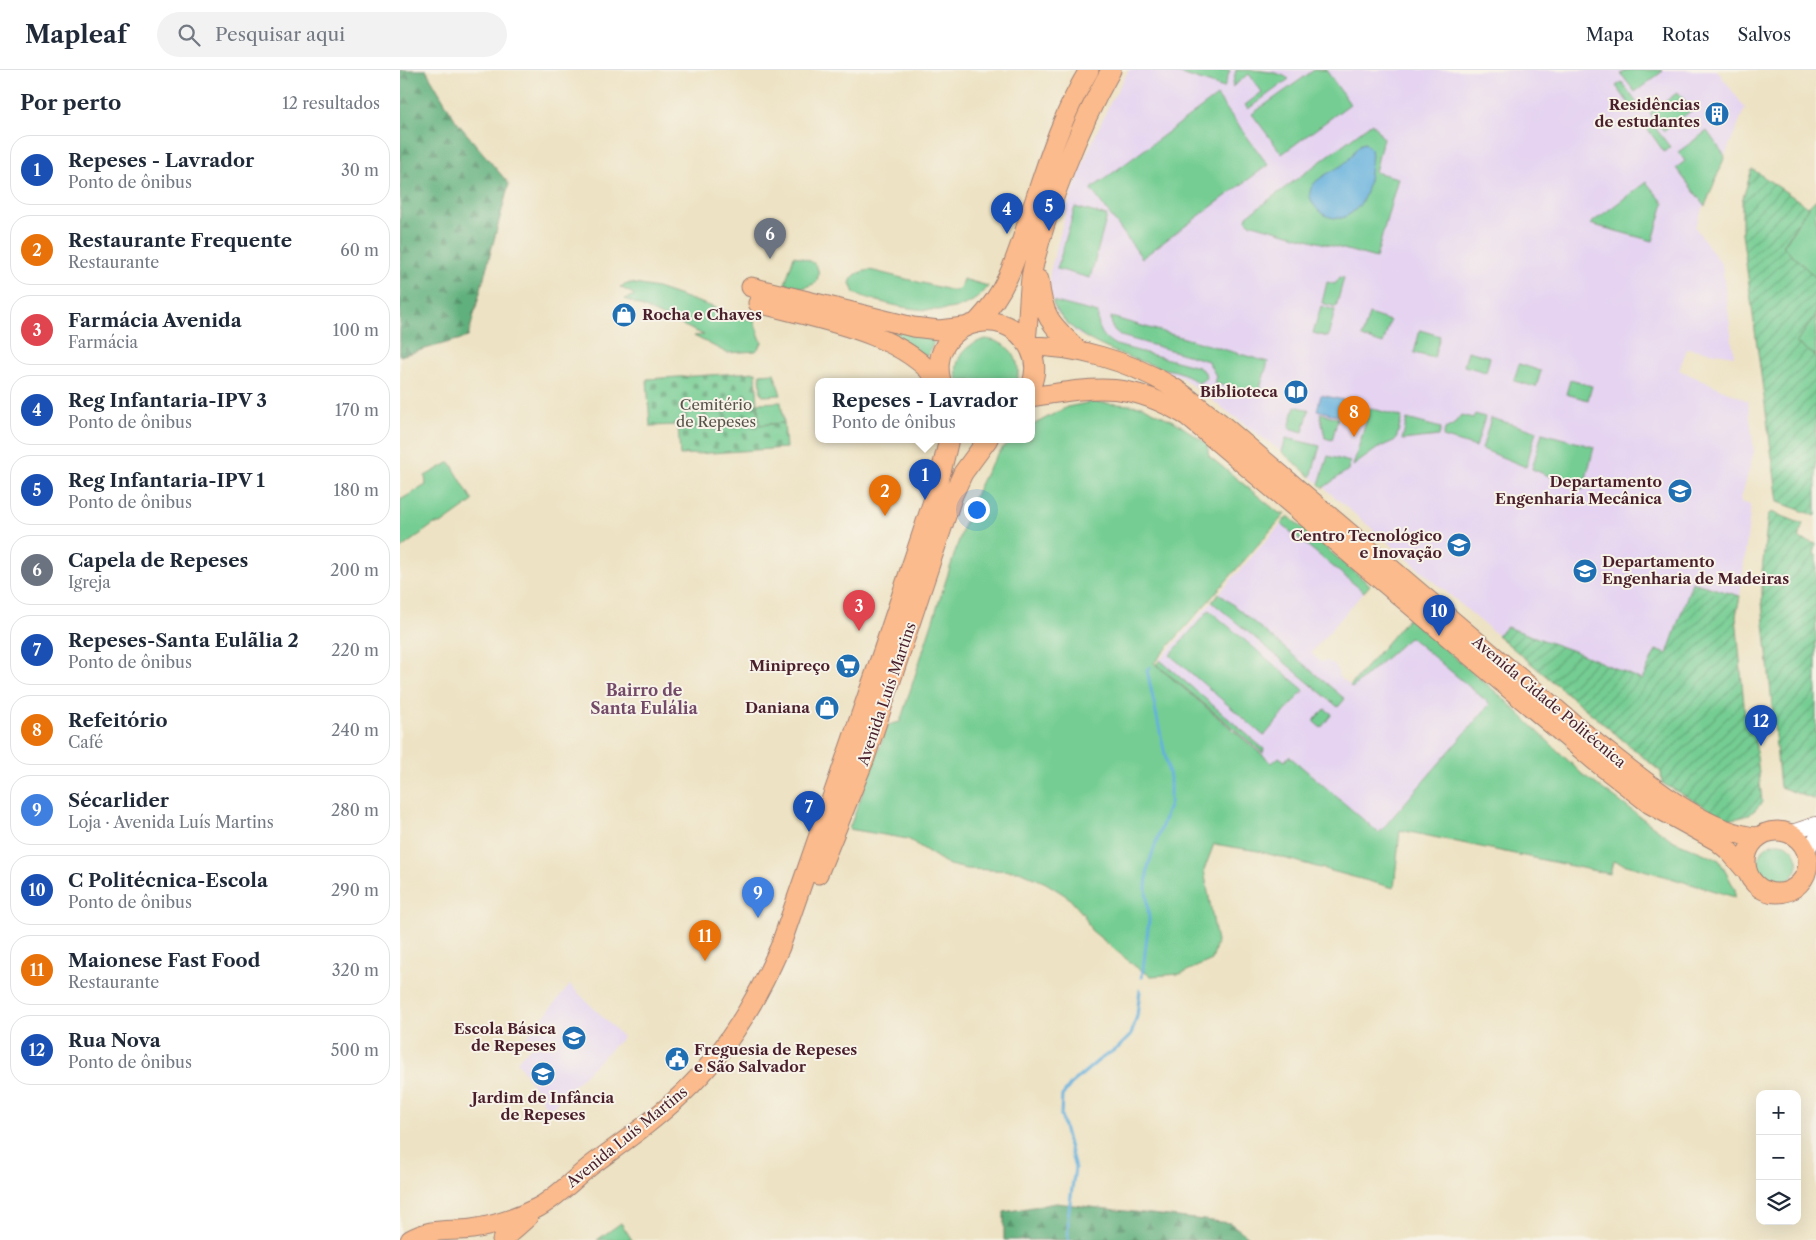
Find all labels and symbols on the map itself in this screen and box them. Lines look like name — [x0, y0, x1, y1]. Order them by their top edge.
place label: Residências de estudantes — [1595, 95, 1700, 131]
building icon: Residências de estudantes — [1704, 101, 1730, 127]
pin: 5 — [1033, 190, 1065, 231]
pin: 4 — [991, 193, 1023, 234]
pin: 6 — [754, 218, 786, 259]
shop icon: Rocha e Chaves — [611, 302, 637, 328]
place label: Rocha e Chaves — [642, 305, 762, 324]
library icon: Biblioteca — [1283, 379, 1309, 405]
place label: Biblioteca — [1200, 382, 1278, 401]
park label: Cemitério de Repeses — [676, 395, 756, 431]
pin: 8 — [1338, 396, 1370, 437]
pin: 1 — [909, 459, 941, 500]
place label: Departamento Engenharia Mecânica — [1495, 472, 1662, 508]
pin: 2 — [869, 475, 901, 516]
school or university icon: Departamento Engenharia Mecânica — [1667, 478, 1693, 504]
your location — [964, 497, 990, 523]
place label: Centro Tecnológico e Inovação — [1291, 526, 1442, 562]
school or university icon: Centro Tecnológico e Inovação — [1446, 532, 1472, 558]
place label: Departamento Engenharia de Madeiras — [1602, 552, 1789, 588]
school or university icon: Departamento Engenharia de Madeiras — [1572, 558, 1598, 584]
pin: 3 — [843, 590, 875, 631]
pin: 10 — [1423, 595, 1455, 636]
street label: Avenida Luís Martins — [853, 620, 920, 769]
street label: Avenida Cidade Politécnica — [1468, 631, 1630, 772]
supermarket icon: Minipreço — [835, 653, 861, 679]
place label: Minipreço — [749, 656, 830, 675]
district label: Bairro de Santa Eulália — [590, 680, 698, 718]
shop icon: Daniana — [814, 695, 840, 721]
place label: Daniana — [745, 698, 810, 717]
pin: 12 — [1745, 705, 1777, 746]
pin: 7 — [793, 791, 825, 832]
pin: 9 — [742, 877, 774, 918]
pin: 11 — [689, 920, 721, 961]
place label: Escola Básica de Repeses — [454, 1019, 556, 1055]
school or university icon: Escola Básica de Repeses — [561, 1025, 587, 1051]
place label: Freguesia de Repeses e São Salvador — [694, 1040, 857, 1076]
public building icon: Freguesia de Repeses e São Salvador — [664, 1046, 690, 1072]
school or university icon: Jardim de Infância de Repeses — [530, 1061, 556, 1087]
street label: Avenida Luís Martins — [562, 1082, 691, 1192]
place label: Jardim de Infância de Repeses — [469, 1088, 615, 1124]

